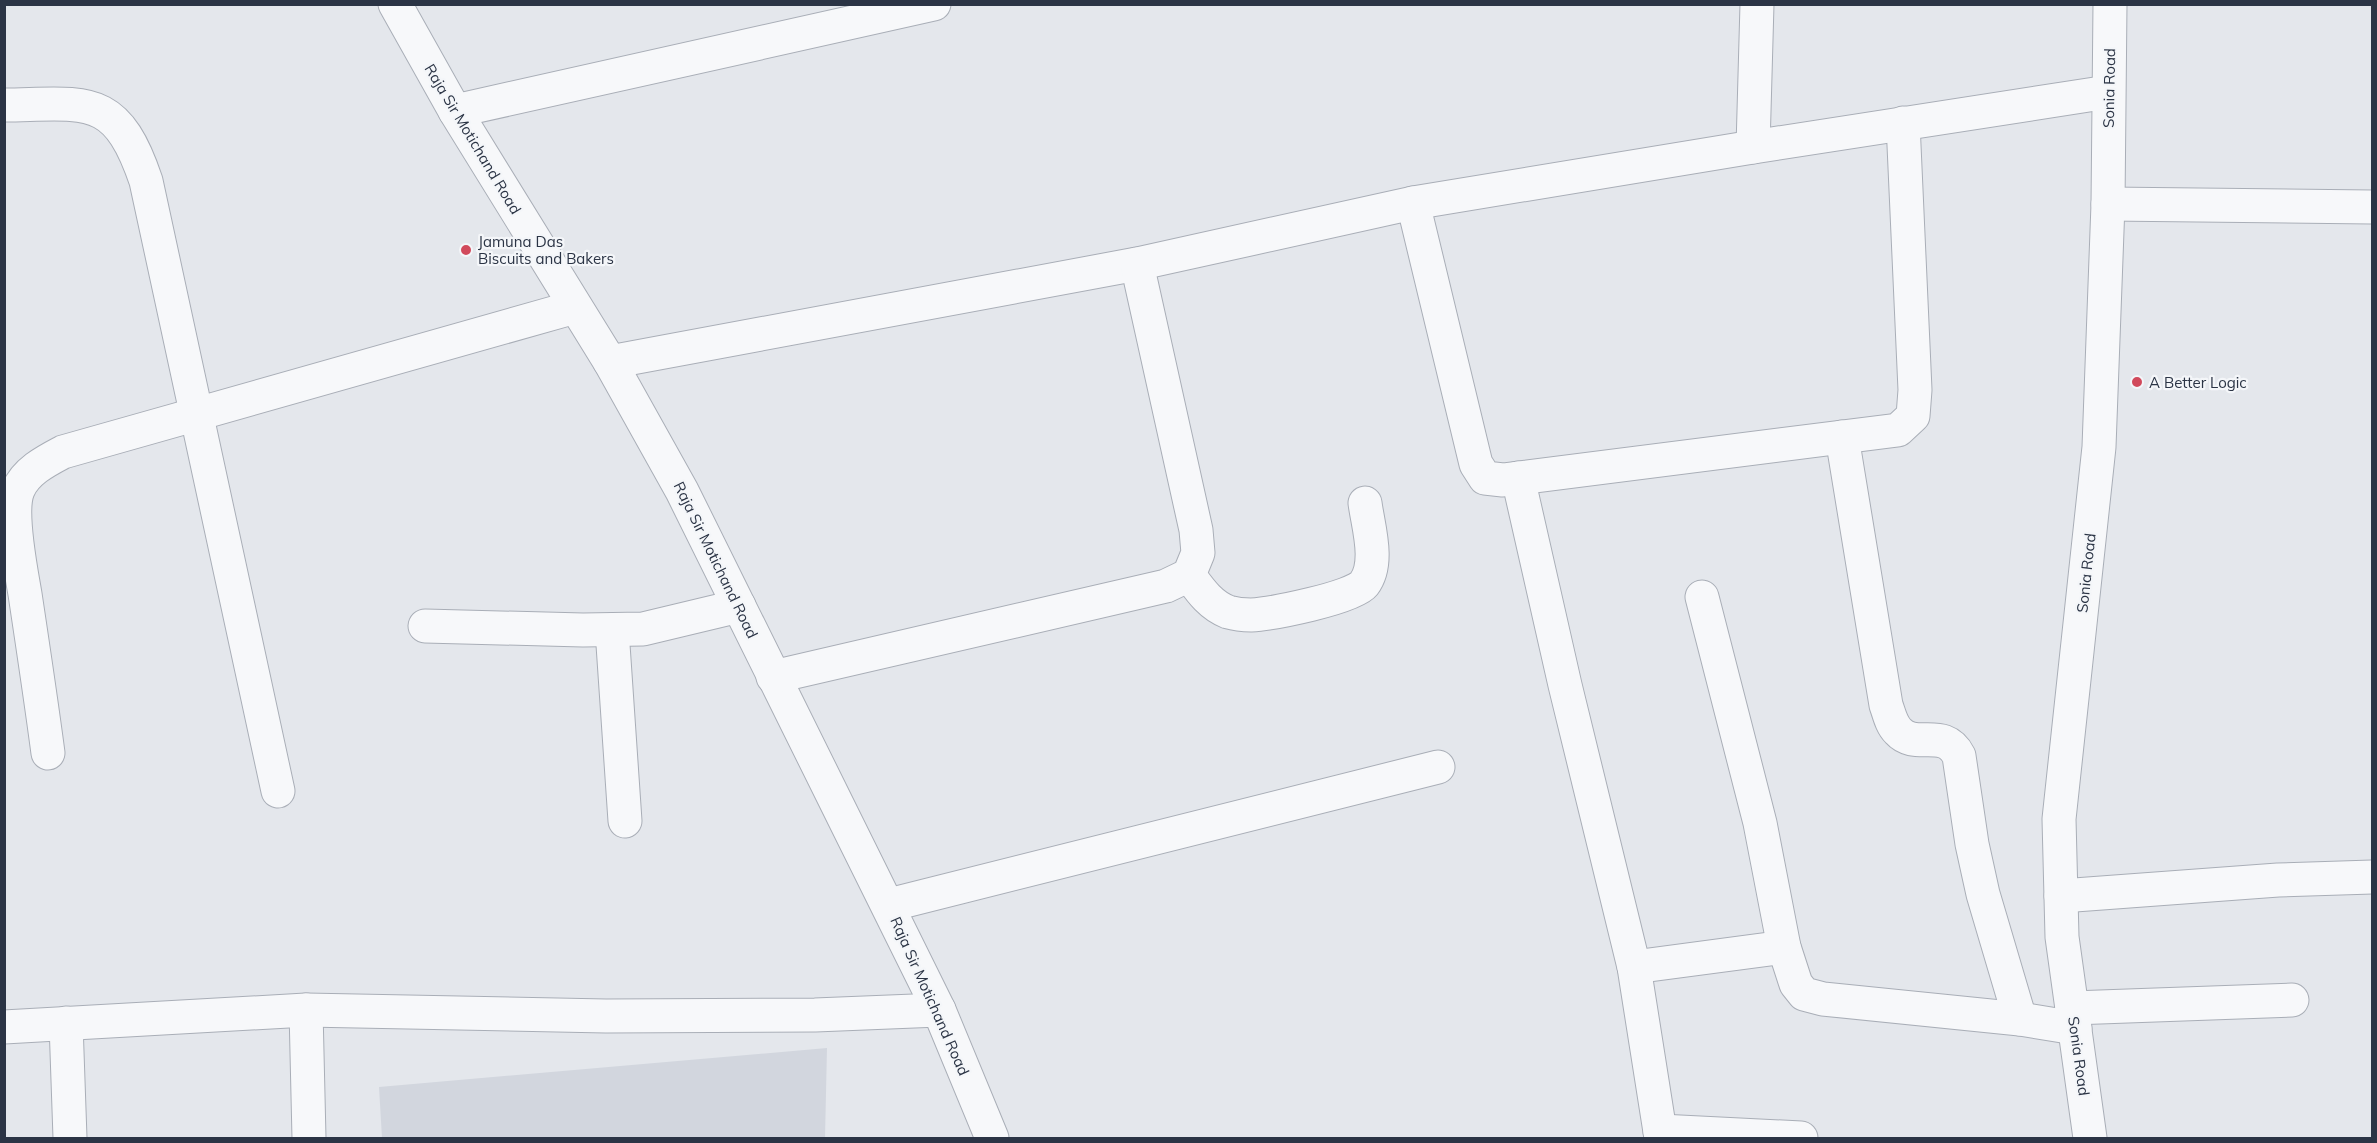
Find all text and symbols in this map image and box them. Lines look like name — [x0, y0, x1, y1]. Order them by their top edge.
street label: Sonia Road — [2099, 48, 2119, 128]
street label: Raja Sir Motichand Road — [421, 60, 525, 218]
place label: Jamuna Das Biscuits and Bakers — [478, 232, 614, 268]
marker: Jamuna Das Biscuits and Bakers — [459, 243, 473, 257]
place label: A Better Logic — [2149, 373, 2247, 392]
marker: A Better Logic — [2130, 375, 2144, 389]
street label: Raja Sir Motichand Road — [670, 479, 762, 641]
street label: Sonia Road — [2072, 532, 2100, 614]
street label: Raja Sir Motichand Road — [886, 914, 974, 1078]
street label: Sonia Road — [2064, 1015, 2094, 1097]

